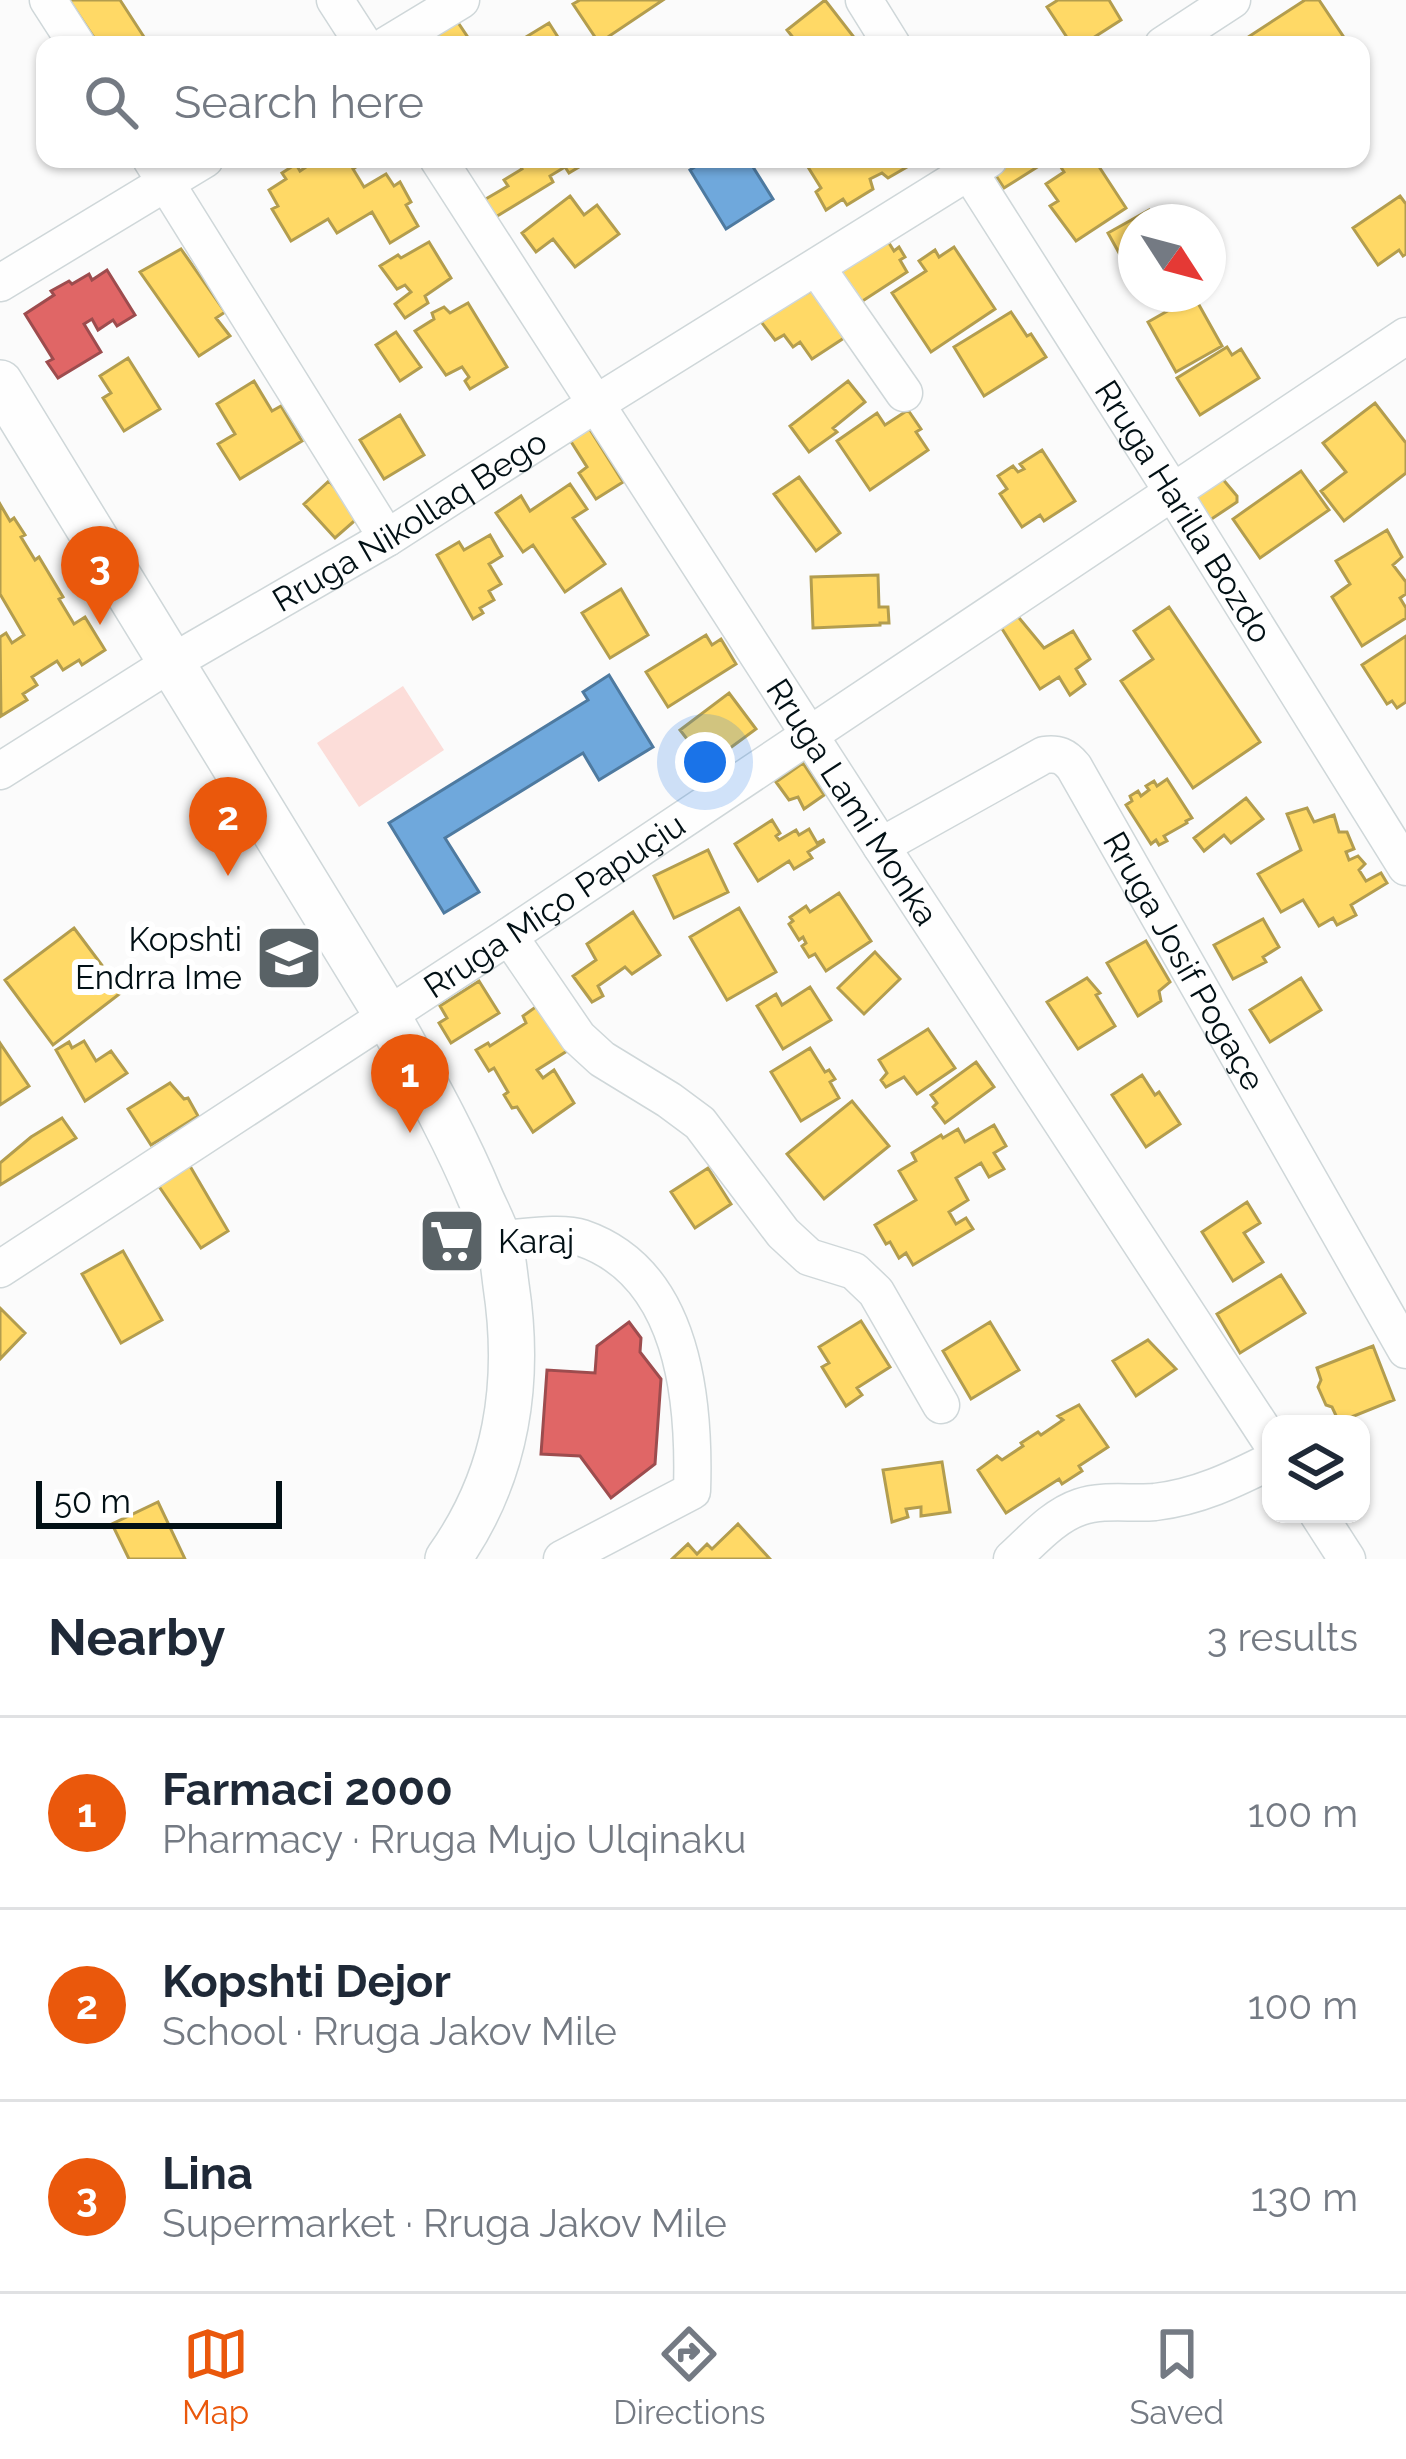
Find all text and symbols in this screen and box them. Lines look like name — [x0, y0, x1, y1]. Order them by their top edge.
search box — [36, 36, 1370, 168]
icon: search — [78, 69, 144, 135]
text: Search here — [174, 76, 424, 129]
north arrow — [1118, 204, 1226, 312]
street label: Rruga Harilla Bozdo — [1087, 373, 1281, 650]
street label: Rruga Nikollaq Bego — [266, 421, 554, 620]
pin: 3 — [61, 526, 139, 625]
street label: Rruga Lami Monka — [759, 671, 947, 932]
your location — [675, 732, 735, 792]
pin: 2 — [189, 777, 267, 876]
street label: Rruga Miço Papuçiu — [417, 805, 692, 1006]
street label: Rruga Josif Pogaçe — [1095, 825, 1273, 1097]
place label: Kopshti Endrra Ime — [75, 920, 242, 997]
school or university icon: Kopshti Endrra Ime — [254, 923, 324, 993]
pin: 1 — [371, 1034, 449, 1133]
supermarket icon: Karaj — [417, 1206, 487, 1276]
place label: Karaj — [498, 1222, 574, 1261]
map controls — [1262, 1415, 1370, 1523]
button: layers — [1262, 1415, 1370, 1523]
scale bar — [36, 1475, 282, 1528]
text: 50 m — [54, 1482, 131, 1521]
text: Nearby — [48, 1607, 225, 1667]
text: 3 results — [1207, 1614, 1358, 1660]
text: Farmaci 2000 — [162, 1763, 453, 1816]
text: 1 — [77, 1790, 97, 1836]
text: 100 m — [1248, 1790, 1358, 1836]
text: Pharmacy · Rruga Mujo Ulqinaku — [162, 1816, 746, 1862]
text: Kopshti Dejor — [162, 1955, 451, 2008]
text: 2 — [76, 1982, 98, 2028]
text: 100 m — [1248, 1982, 1358, 2028]
text: School · Rruga Jakov Mile — [162, 2008, 617, 2054]
text: Lina — [162, 2147, 253, 2200]
text: 3 — [76, 2174, 98, 2220]
text: 130 m — [1251, 2174, 1358, 2220]
text: Supermarket · Rruga Jakov Mile — [162, 2200, 727, 2246]
tab: Map — [182, 2321, 249, 2432]
tab: Directions — [613, 2321, 766, 2432]
tab: Saved — [1130, 2321, 1224, 2432]

